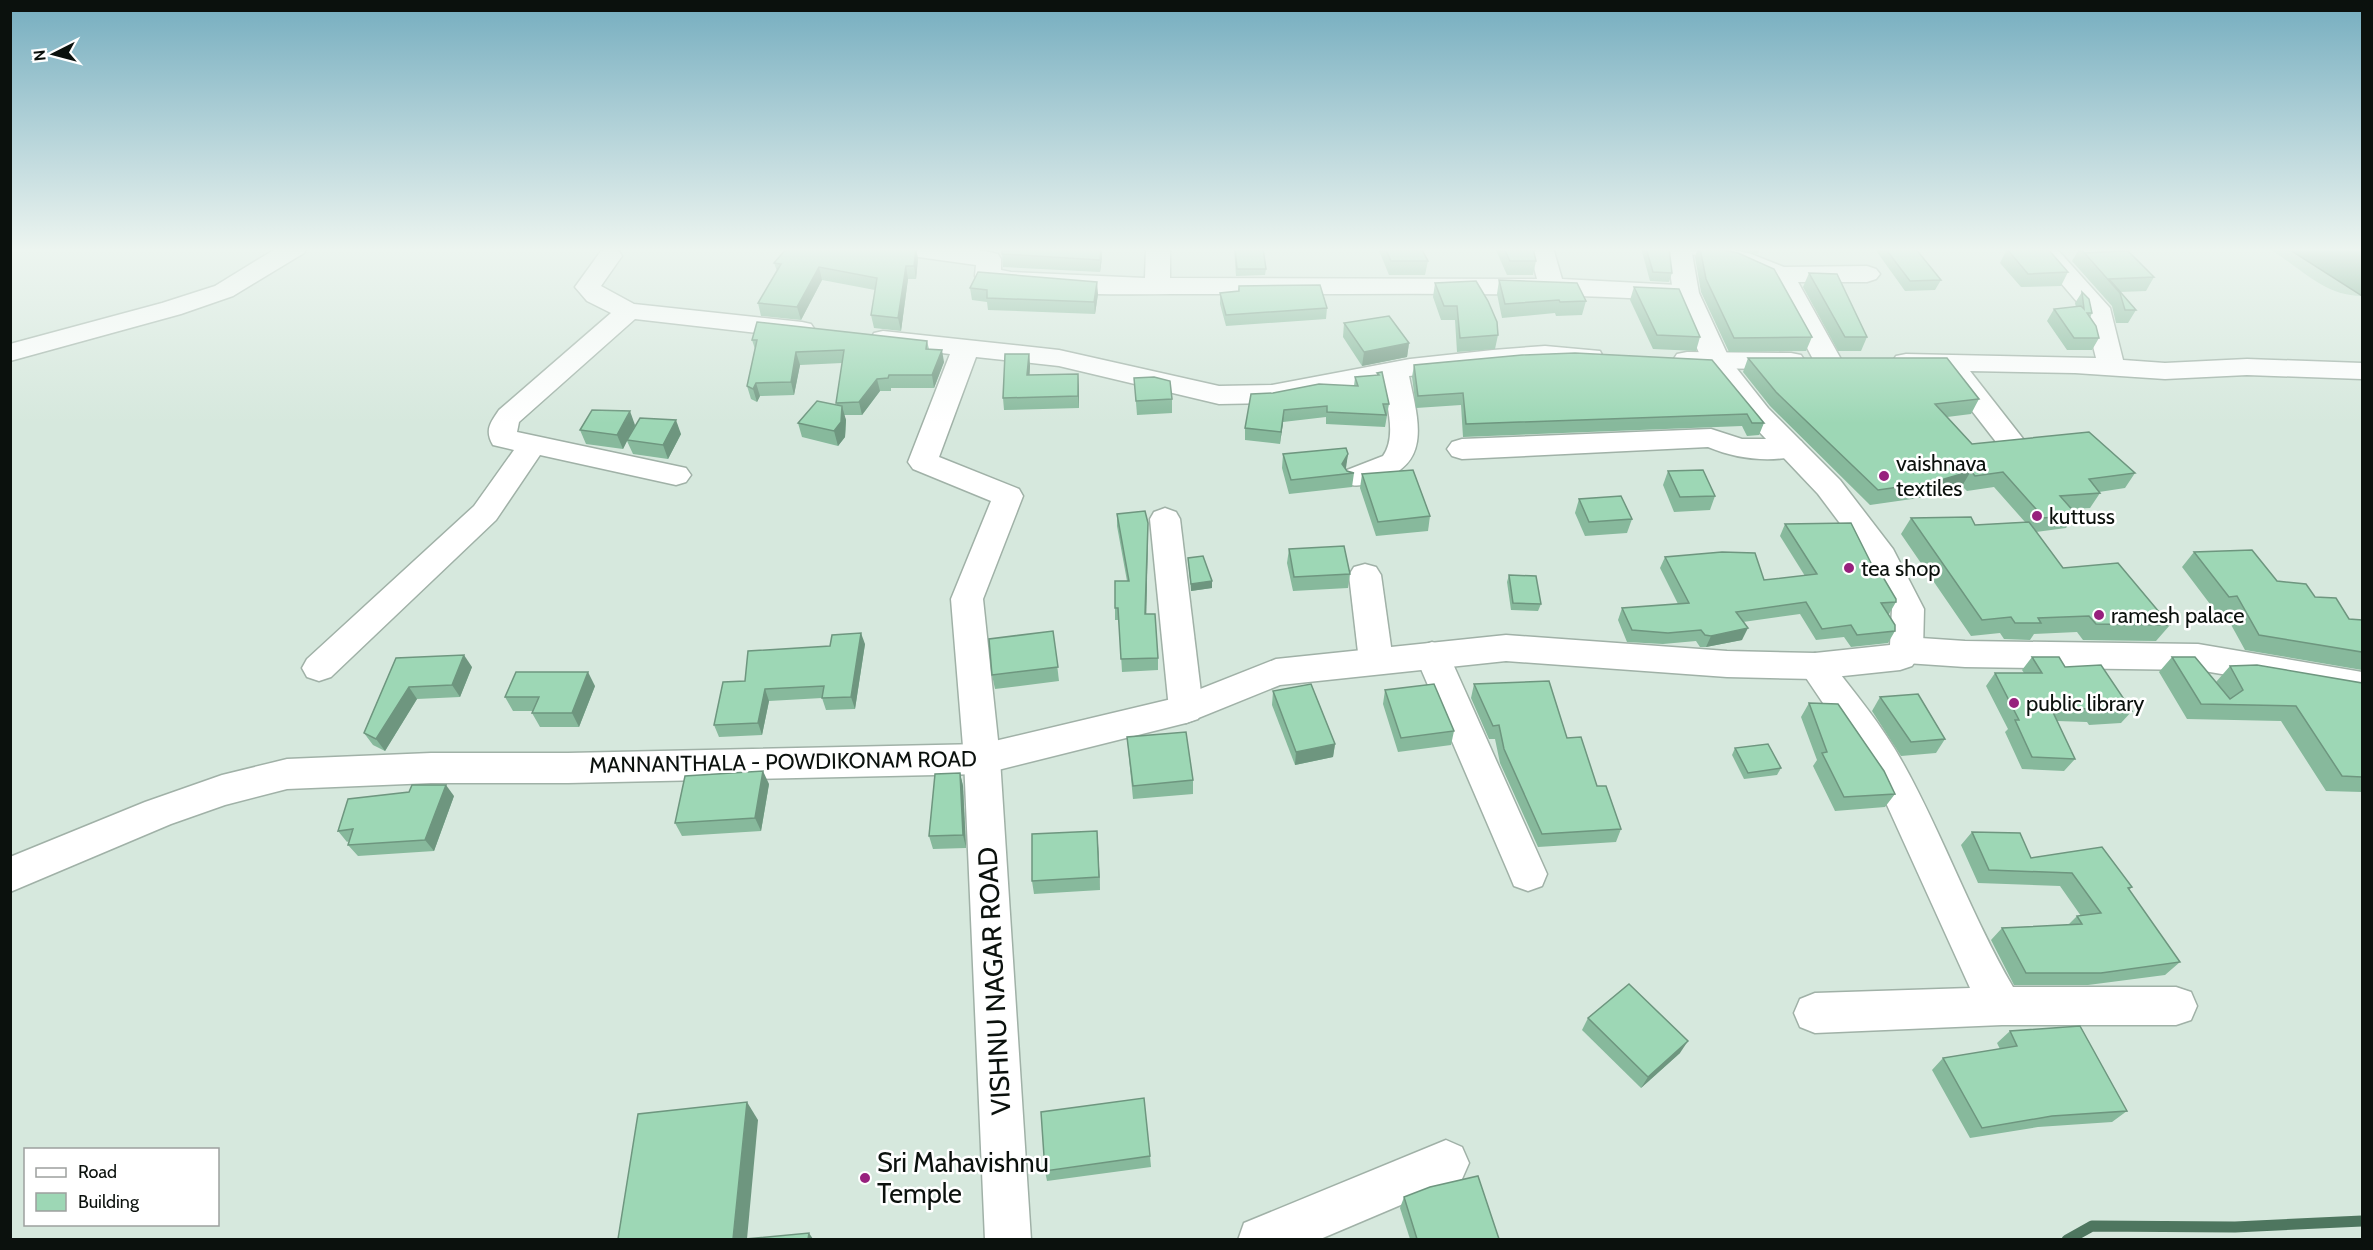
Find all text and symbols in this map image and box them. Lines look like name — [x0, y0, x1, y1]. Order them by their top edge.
north arrow — [24, 24, 84, 84]
text: N — [30, 49, 50, 62]
place label: vaishnava textiles — [1896, 450, 1987, 502]
marker: vaishnava textiles — [1877, 469, 1891, 483]
place label: kuttuss — [2049, 503, 2115, 530]
marker: kuttuss — [2030, 509, 2044, 523]
place label: tea shop — [1861, 555, 1941, 582]
marker: tea shop — [1842, 561, 1856, 575]
place label: ramesh palace — [2111, 602, 2245, 629]
marker: ramesh palace — [2092, 608, 2106, 622]
place label: public library — [2026, 690, 2144, 717]
marker: public library — [2007, 696, 2021, 710]
street label: MANNANTHALA - POWDIKONAM ROAD — [589, 745, 977, 779]
street label: VISHNU NAGAR ROAD — [971, 846, 1017, 1116]
place label: Sri Mahavishnu Temple — [877, 1146, 1049, 1210]
legend — [24, 1148, 219, 1226]
text: Road — [78, 1161, 117, 1183]
marker: Sri Mahavishnu Temple — [858, 1171, 872, 1185]
text: Building — [78, 1191, 140, 1213]

